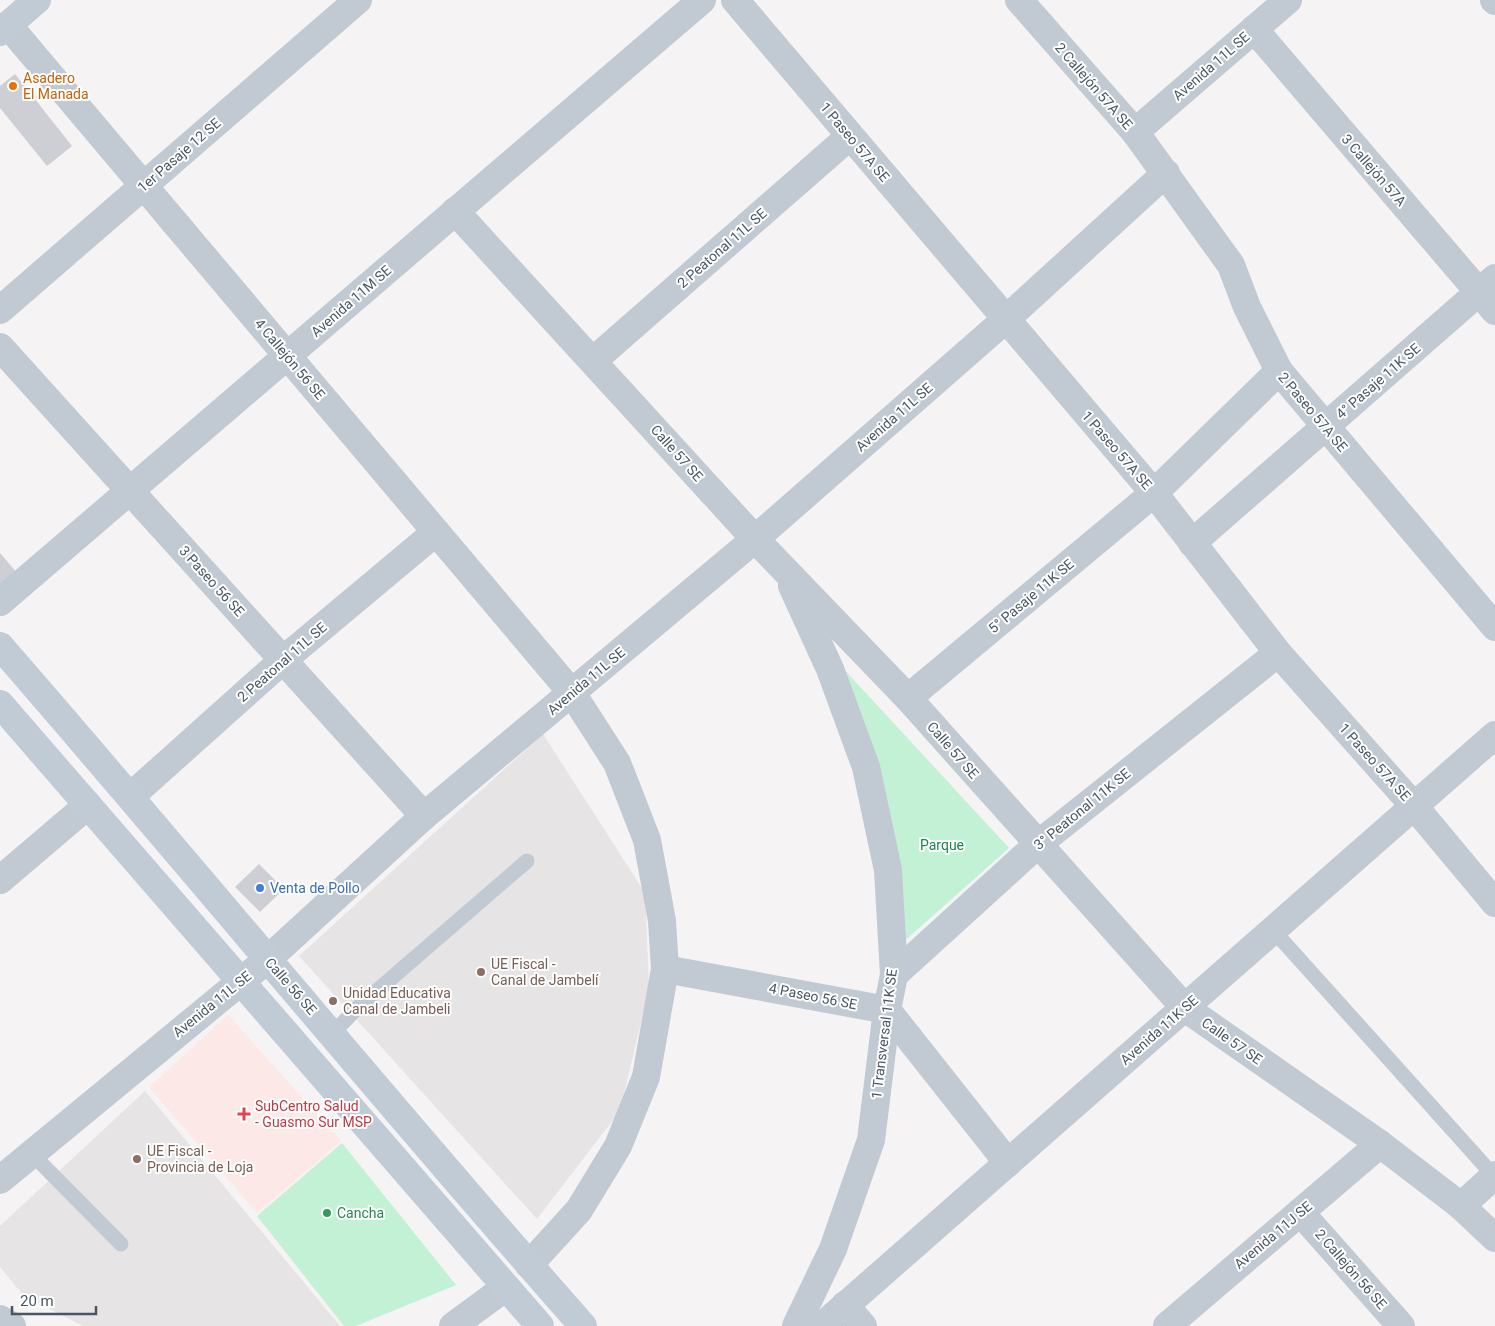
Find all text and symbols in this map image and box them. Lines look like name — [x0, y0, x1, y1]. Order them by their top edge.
street label: Avenida 11L SE — [1170, 28, 1253, 104]
street label: 2 Callejón 57A SE — [1052, 39, 1136, 133]
place label: Asadero El Manada — [23, 70, 89, 102]
marker: Asadero El Manada — [7, 80, 19, 92]
street label: 1 Paseo 57A SE — [817, 99, 893, 185]
street label: 1er Pasaje 12 SE — [134, 115, 224, 195]
street label: 3 Callejón 57A — [1339, 131, 1409, 209]
street label: 2 Peatonal 11L SE — [674, 205, 770, 291]
street label: Avenida 11M SE — [308, 262, 394, 340]
street label: 4 Callejón 56 SE — [252, 315, 328, 403]
street label: 4° Pasaje 11K SE — [1333, 340, 1423, 422]
street label: 2 Paseo 57A SE — [1275, 369, 1351, 455]
street label: Avenida 11L SE — [853, 379, 936, 455]
street label: 1 Paseo 57A SE — [1079, 408, 1155, 492]
street label: Calle 57 SE — [648, 422, 706, 484]
street label: 3 Paseo 56 SE — [176, 542, 248, 620]
street label: 5° Pasaje 11K SE — [985, 556, 1077, 636]
street label: 2 Peatonal 11L SE — [234, 619, 330, 705]
street label: Avenida 11L SE — [544, 644, 628, 718]
street label: Calle 57 SE — [924, 718, 982, 782]
street label: 1 Paseo 57A SE — [1336, 720, 1414, 804]
street label: 3° Peatonal 11K SE — [1031, 765, 1133, 853]
park label: Parque — [920, 837, 964, 853]
place label: Venta de Pollo — [270, 880, 360, 896]
marker: Venta de Pollo — [254, 882, 266, 894]
street label: Calle 56 SE — [262, 954, 320, 1018]
place label: UE Fiscal - Canal de Jambelí — [491, 956, 599, 988]
marker: UE Fiscal - Canal de Jambelí — [475, 966, 487, 978]
street label: Avenida 11L SE — [170, 968, 254, 1040]
street label: 1 Transversal 11K SE — [868, 968, 900, 1100]
street label: 4 Paseo 56 SE — [768, 980, 858, 1012]
place label: Unidad Educativa Canal de Jambeli — [343, 985, 451, 1017]
street label: Avenida 11K SE — [1117, 992, 1201, 1068]
marker: Unidad Educativa Canal de Jambeli — [327, 995, 339, 1007]
street label: Calle 57 SE — [1199, 1014, 1265, 1068]
place label: SubCentro Salud - Guasmo Sur MSP — [255, 1098, 372, 1130]
marker: SubCentro Salud - Guasmo Sur MSP — [237, 1107, 251, 1121]
place label: UE Fiscal - Provincia de Loja — [147, 1143, 253, 1175]
marker: UE Fiscal - Provincia de Loja — [131, 1153, 143, 1165]
street label: Avenida 11J SE — [1231, 1198, 1315, 1272]
place label: Cancha — [337, 1205, 384, 1221]
marker: Cancha — [321, 1207, 333, 1219]
street label: 2 Callejón 56 SE — [1312, 1226, 1390, 1312]
scale bar — [12, 1284, 96, 1316]
text: 20 m — [20, 1292, 54, 1310]

